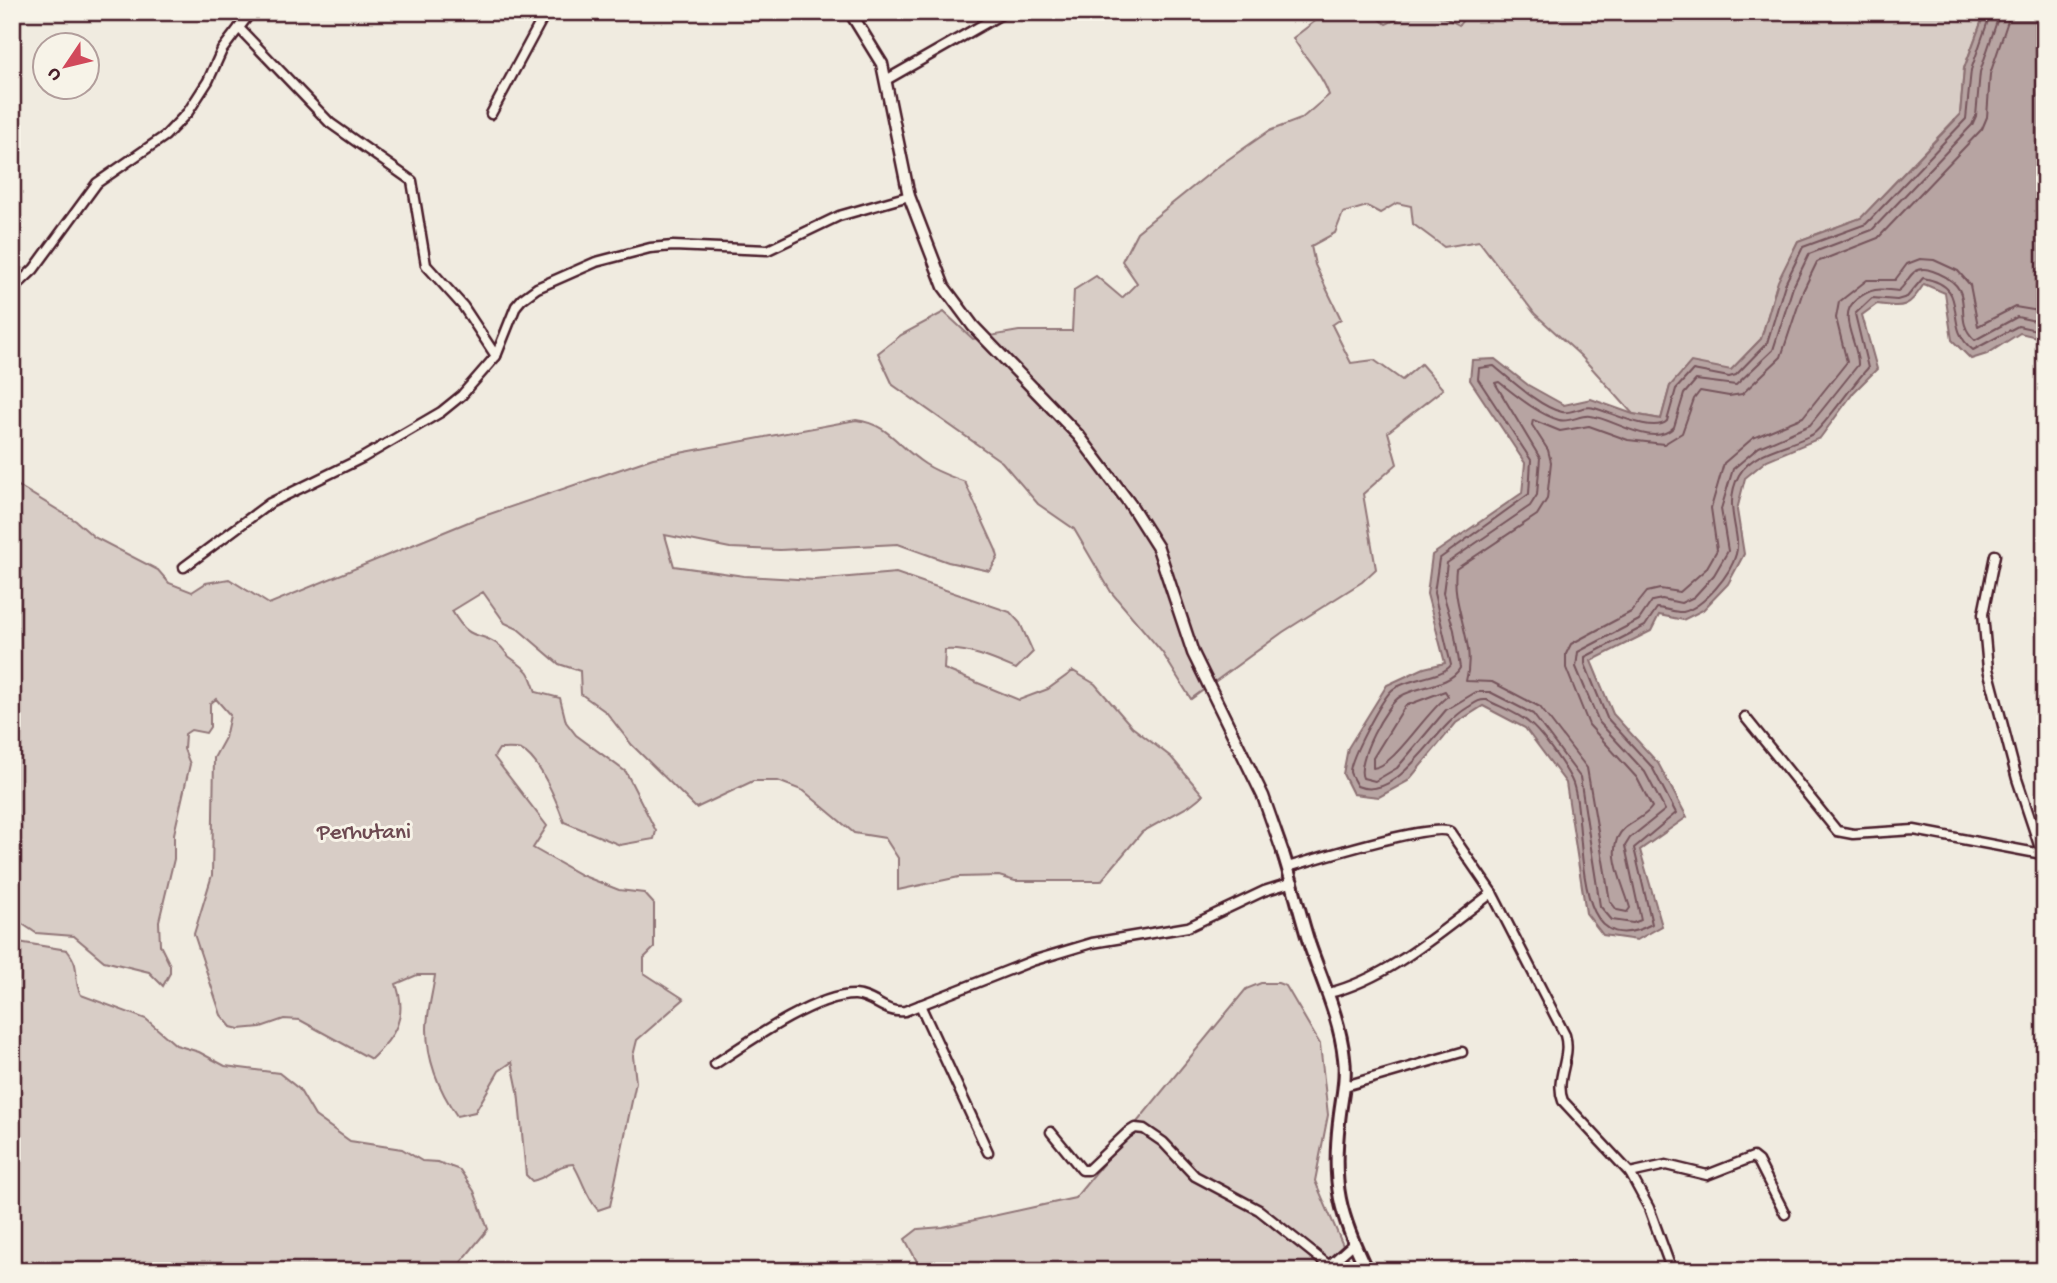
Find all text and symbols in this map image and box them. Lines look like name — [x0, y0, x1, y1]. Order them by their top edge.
north arrow — [32, 32, 102, 102]
text: U — [42, 63, 68, 85]
park label: Perhutani — [316, 820, 411, 847]

